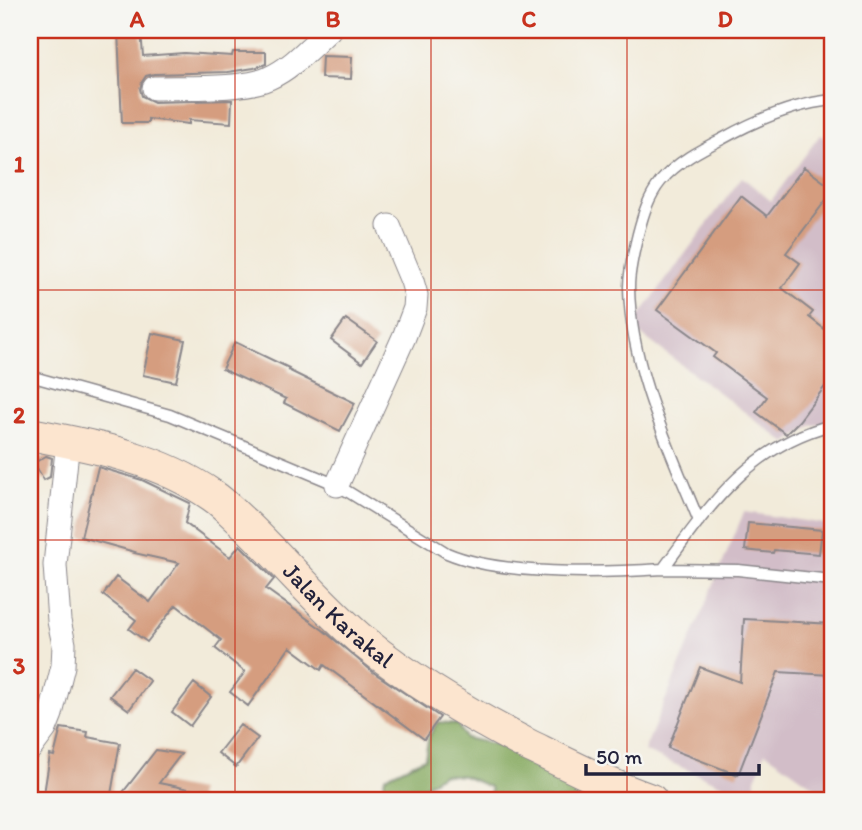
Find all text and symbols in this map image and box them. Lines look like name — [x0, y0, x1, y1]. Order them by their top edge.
text: A — [129, 5, 145, 33]
text: B — [326, 5, 341, 33]
text: C — [522, 5, 537, 33]
text: D — [717, 5, 733, 33]
text: 1 — [14, 150, 25, 178]
text: 2 — [13, 401, 26, 429]
street label: Jalan Karakal — [277, 556, 400, 674]
text: 3 — [13, 652, 26, 680]
scale bar — [586, 732, 759, 776]
text: 50 m — [596, 744, 643, 769]

